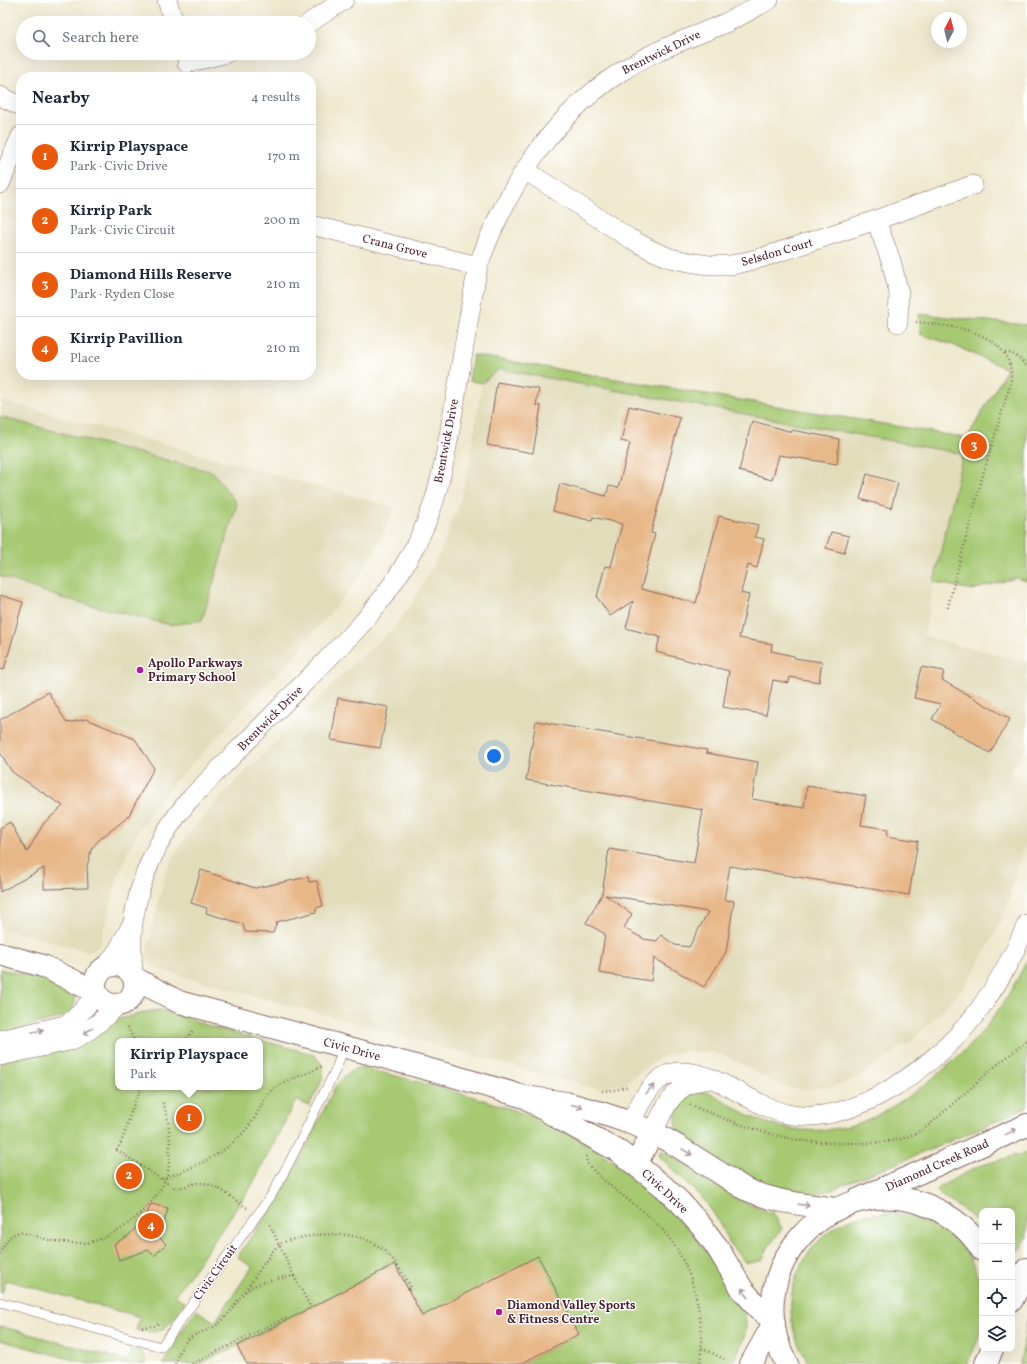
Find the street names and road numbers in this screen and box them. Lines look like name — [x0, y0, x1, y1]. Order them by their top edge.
street label: Brentwick Drive — [619, 27, 704, 79]
street label: Crana Grove — [361, 231, 429, 263]
street label: Selsdon Court — [740, 235, 815, 271]
street label: Brentwick Drive — [431, 397, 463, 485]
street label: Brentwick Drive — [235, 683, 307, 755]
street label: Civic Drive — [321, 1035, 382, 1065]
street label: Diamond Creek Road — [883, 1136, 992, 1196]
street label: Civic Drive — [637, 1166, 691, 1218]
street label: Civic Circuit — [190, 1241, 242, 1304]

